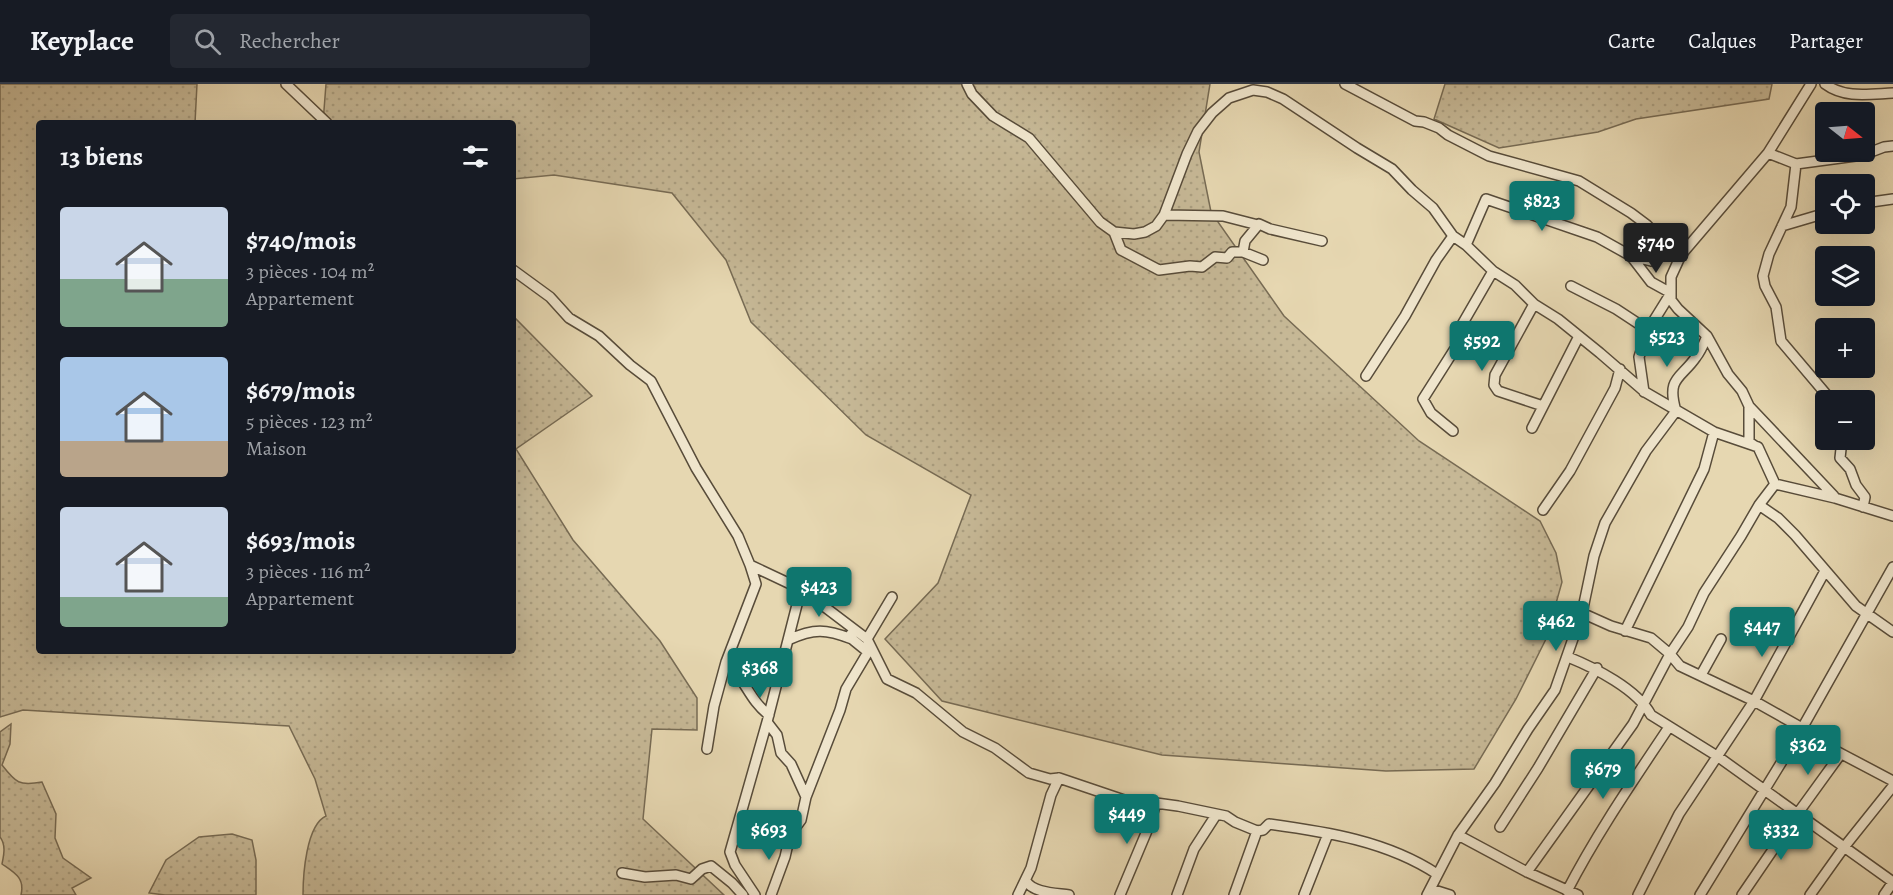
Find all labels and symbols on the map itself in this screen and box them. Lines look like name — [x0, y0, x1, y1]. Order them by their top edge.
north arrow — [1815, 102, 1875, 162]
pin: $823 — [1506, 181, 1578, 232]
pin: $740 — [1620, 223, 1692, 274]
pin: $523 — [1631, 317, 1703, 368]
pin: $592 — [1446, 321, 1518, 372]
pin: $423 — [783, 567, 855, 618]
pin: $462 — [1520, 601, 1592, 652]
pin: $447 — [1726, 607, 1798, 658]
pin: $368 — [724, 648, 796, 699]
pin: $362 — [1772, 725, 1844, 776]
pin: $679 — [1567, 749, 1639, 800]
pin: $449 — [1091, 794, 1163, 845]
pin: $693 — [733, 810, 805, 861]
pin: $332 — [1745, 810, 1817, 861]

